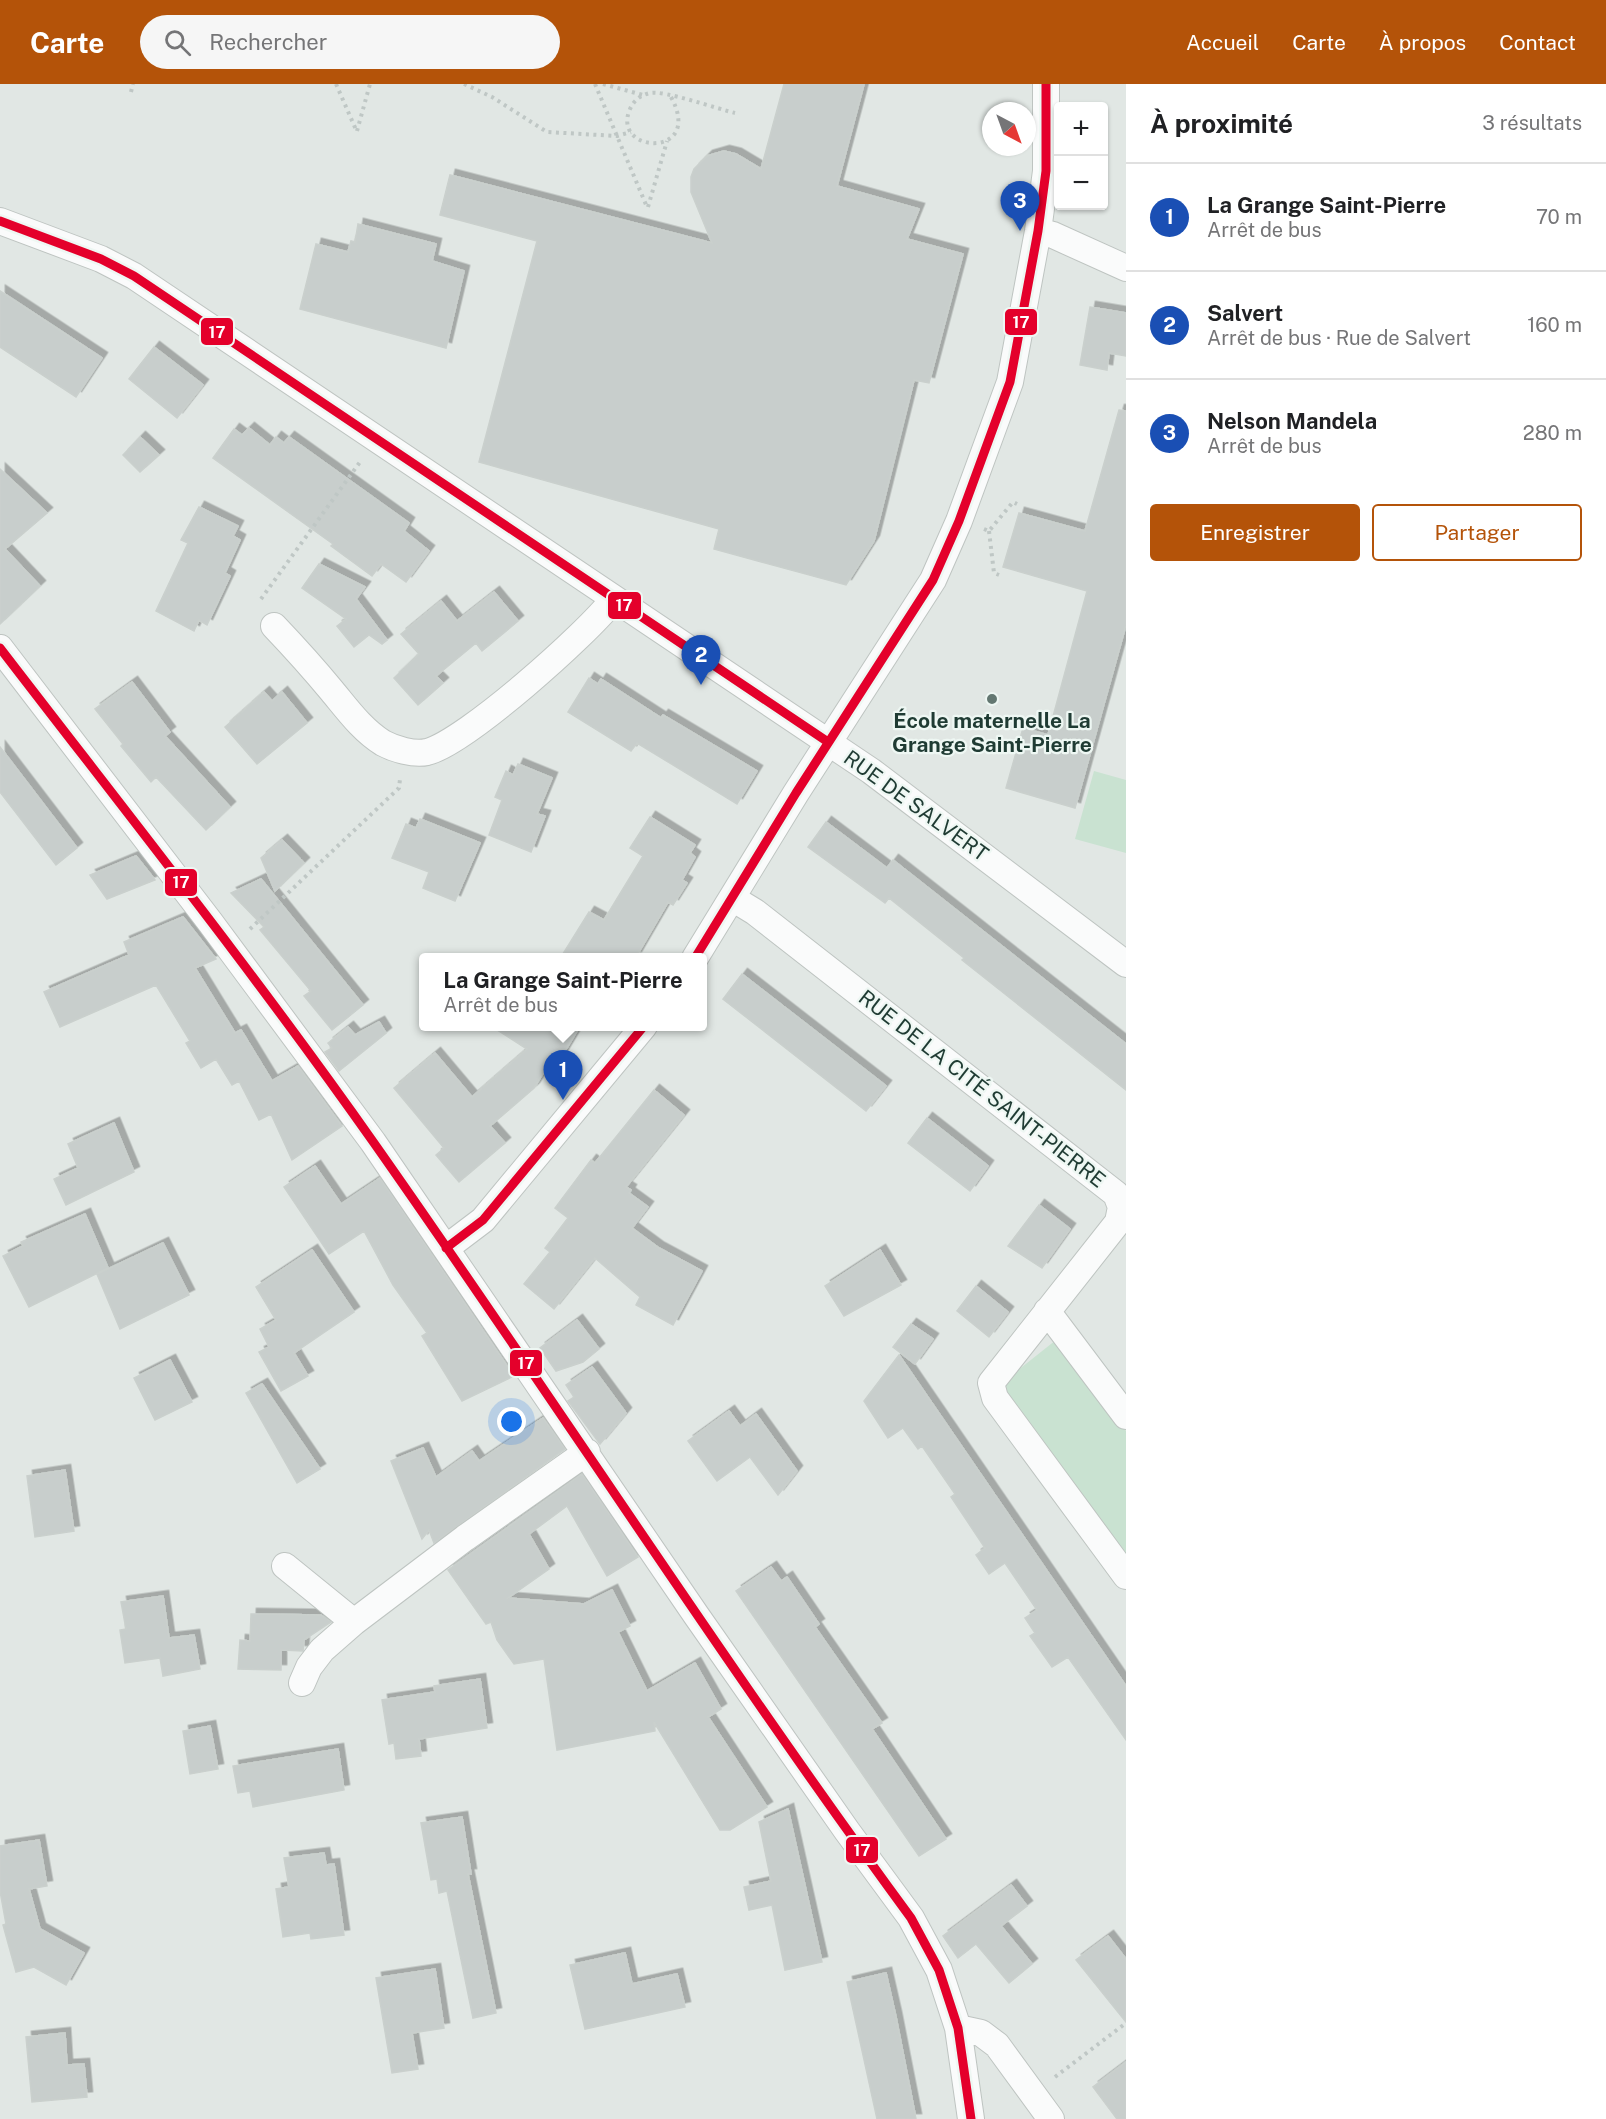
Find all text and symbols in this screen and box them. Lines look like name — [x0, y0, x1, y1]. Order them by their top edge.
search box — [140, 15, 560, 69]
text: Carte — [30, 26, 104, 59]
icon: search — [161, 26, 194, 59]
text: Rechercher — [209, 29, 327, 55]
text: Accueil — [1186, 30, 1259, 55]
text: Carte — [1292, 30, 1346, 55]
text: À propos — [1379, 30, 1466, 55]
text: Contact — [1499, 30, 1576, 55]
north arrow — [982, 102, 1036, 156]
map controls — [1054, 102, 1108, 210]
button: + — [1054, 102, 1108, 156]
text: À proximité — [1150, 108, 1293, 139]
text: 3 résultats — [1482, 111, 1582, 135]
button: − — [1054, 156, 1108, 210]
pin: 3 — [1000, 182, 1040, 231]
text: La Grange Saint-Pierre — [1207, 192, 1446, 218]
text: 1 — [1165, 205, 1174, 229]
text: 70 m — [1536, 205, 1582, 229]
text: Arrêt de bus — [1207, 218, 1322, 242]
text: Salvert — [1207, 300, 1283, 326]
line badge: 17 — [1004, 308, 1038, 336]
text: 17 — [1013, 313, 1029, 332]
text: 2 — [1163, 313, 1176, 337]
text: 160 m — [1527, 313, 1582, 337]
line badge: 17 — [200, 317, 234, 346]
text: 17 — [209, 323, 225, 342]
text: Arrêt de bus · Rue de Salvert — [1207, 326, 1471, 350]
text: Nelson Mandela — [1207, 408, 1377, 434]
text: 3 — [1163, 421, 1176, 445]
text: 280 m — [1523, 421, 1582, 445]
text: Arrêt de bus — [1207, 434, 1322, 458]
button: Enregistrer — [1150, 504, 1360, 561]
button: Partager — [1372, 504, 1582, 561]
line badge: 17 — [607, 591, 642, 620]
text: 17 — [616, 596, 632, 615]
pin: 2 — [682, 636, 720, 685]
marker: École maternelle La Grange Saint-Pierre — [985, 692, 999, 706]
place label: École maternelle La Grange Saint-Pierre — [892, 708, 1092, 757]
street label: RUE DE SALVERT — [839, 745, 993, 866]
line badge: 17 — [164, 868, 198, 897]
text: 17 — [173, 873, 189, 892]
popup — [419, 953, 707, 1031]
text: La Grange Saint-Pierre — [443, 967, 683, 993]
street label: RUE DE LA CITÉ SAINT-PIERRE — [854, 984, 1111, 1193]
text: Arrêt de bus — [443, 993, 558, 1017]
pin: 1 — [544, 1050, 582, 1100]
line badge: 17 — [509, 1349, 543, 1377]
text: 17 — [518, 1354, 534, 1373]
your location — [497, 1407, 526, 1436]
line badge: 17 — [845, 1836, 879, 1864]
text: 17 — [854, 1841, 870, 1860]

